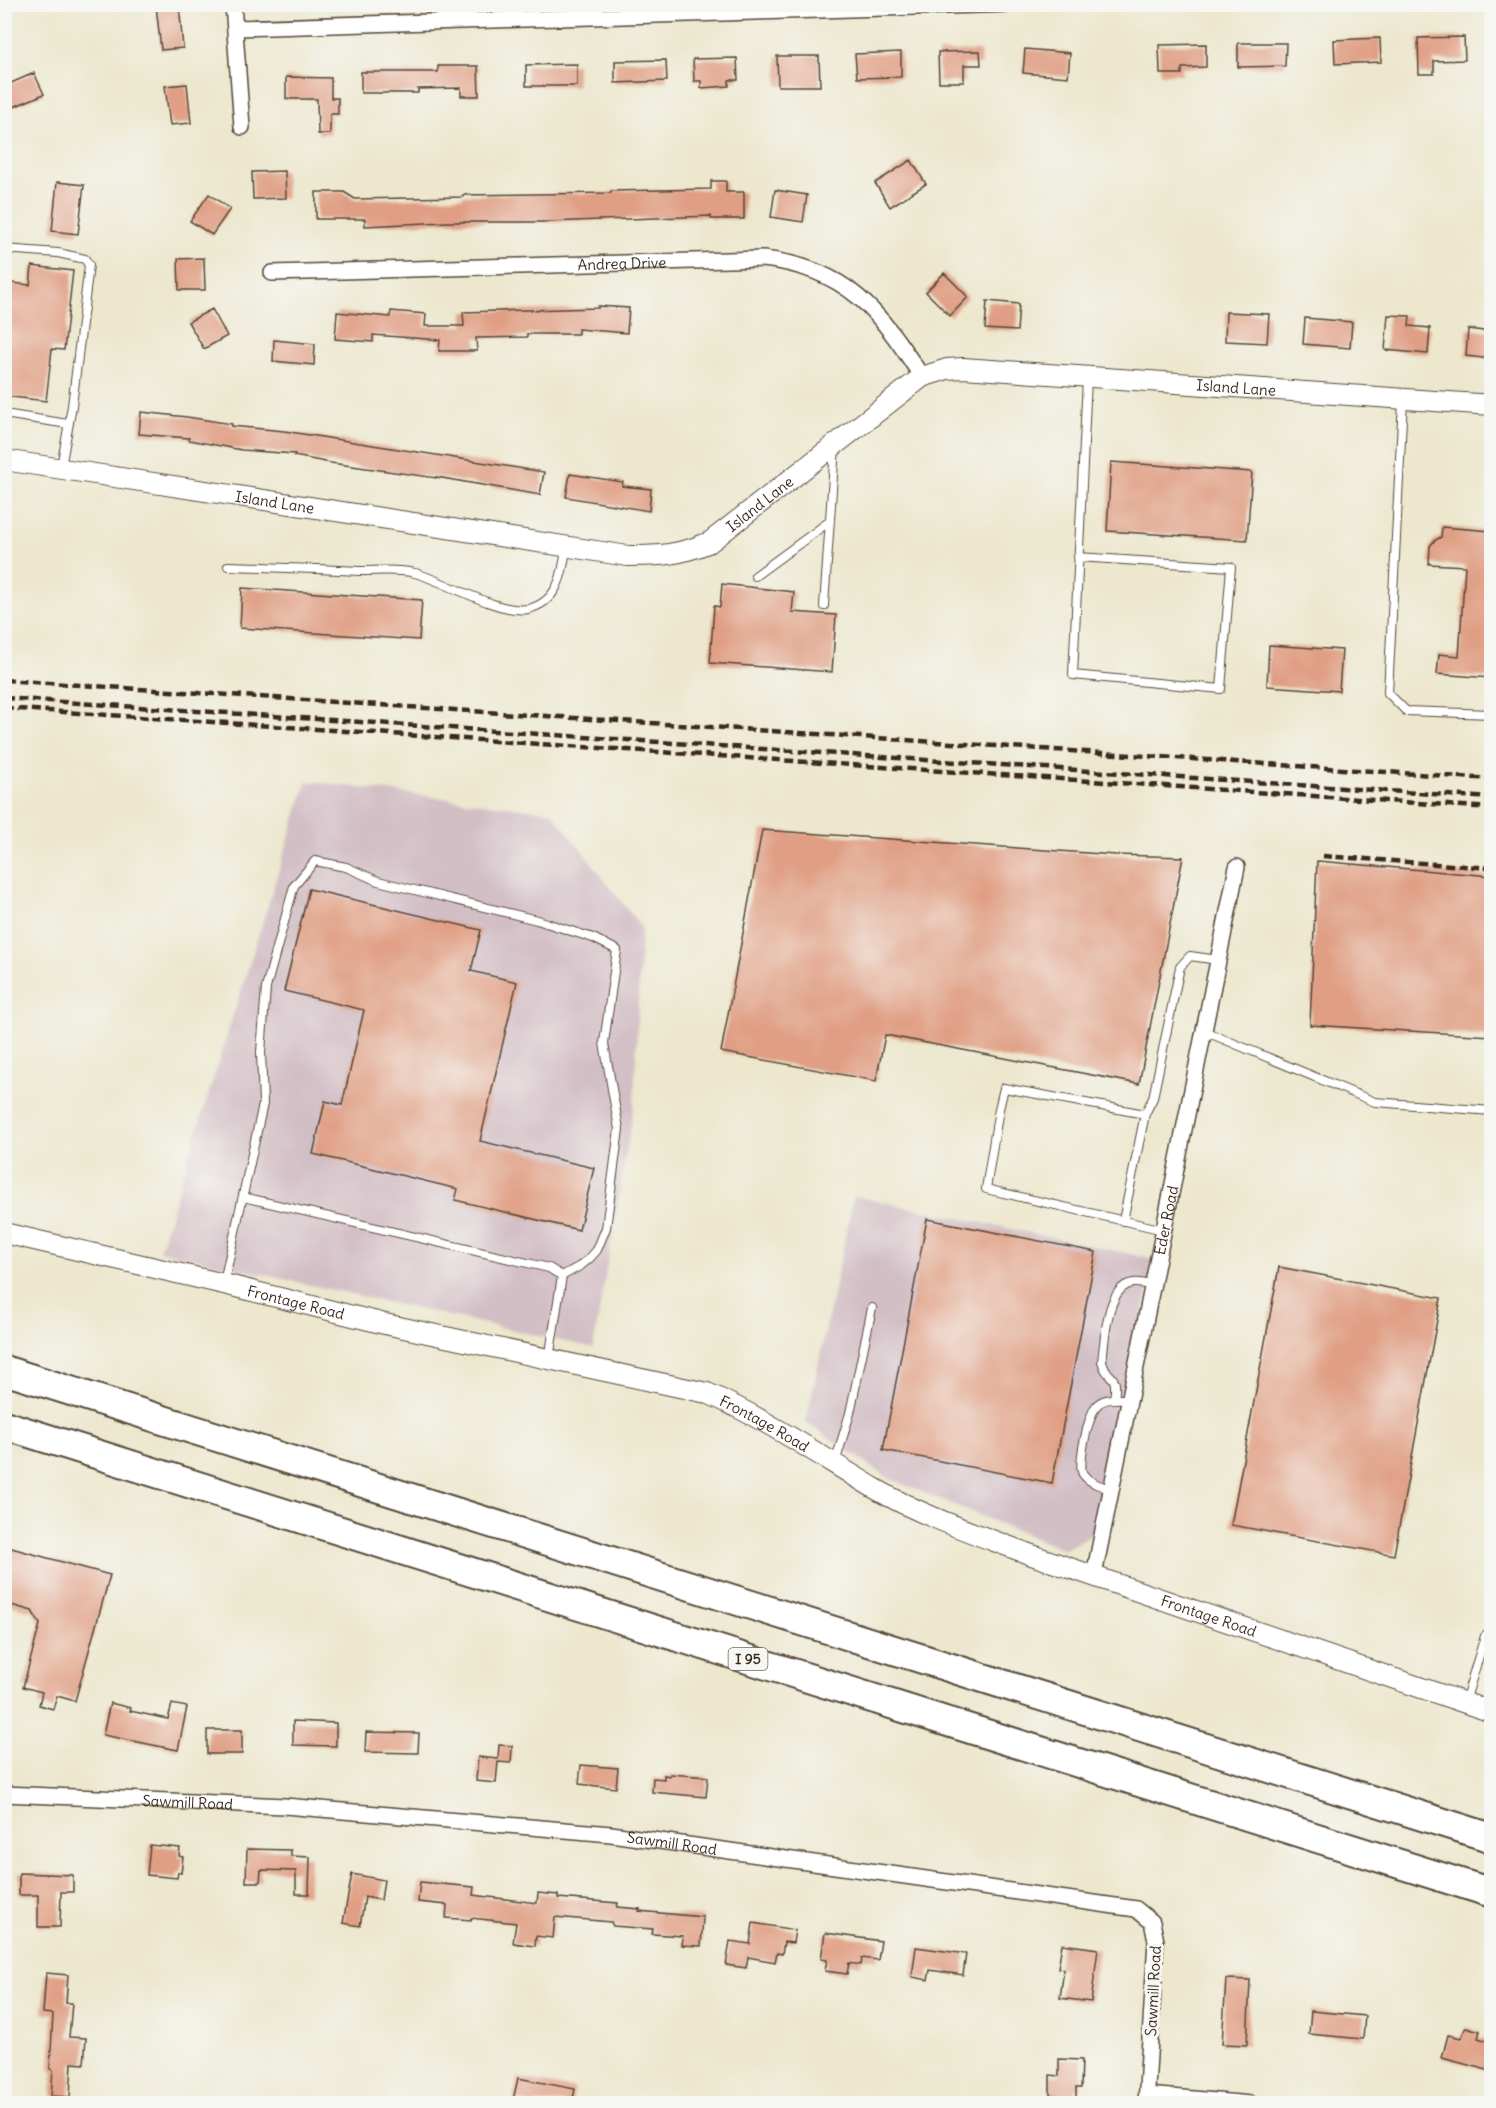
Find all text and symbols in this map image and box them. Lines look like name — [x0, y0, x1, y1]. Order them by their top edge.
street label: Andrea Drive — [577, 252, 666, 274]
street label: Island Lane — [1196, 375, 1277, 399]
street label: Island Lane — [722, 471, 797, 535]
street label: Island Lane — [234, 486, 316, 517]
street label: Eder Road — [1149, 1184, 1182, 1257]
street label: Frontage Road — [245, 1281, 347, 1323]
street label: Frontage Road — [717, 1391, 813, 1456]
street label: Frontage Road — [1159, 1590, 1259, 1641]
road number: I 95 — [728, 1648, 768, 1670]
street label: Sawmill Road — [142, 1790, 234, 1813]
street label: Sawmill Road — [626, 1827, 718, 1859]
street label: Sawmill Road — [1141, 1945, 1165, 2037]

